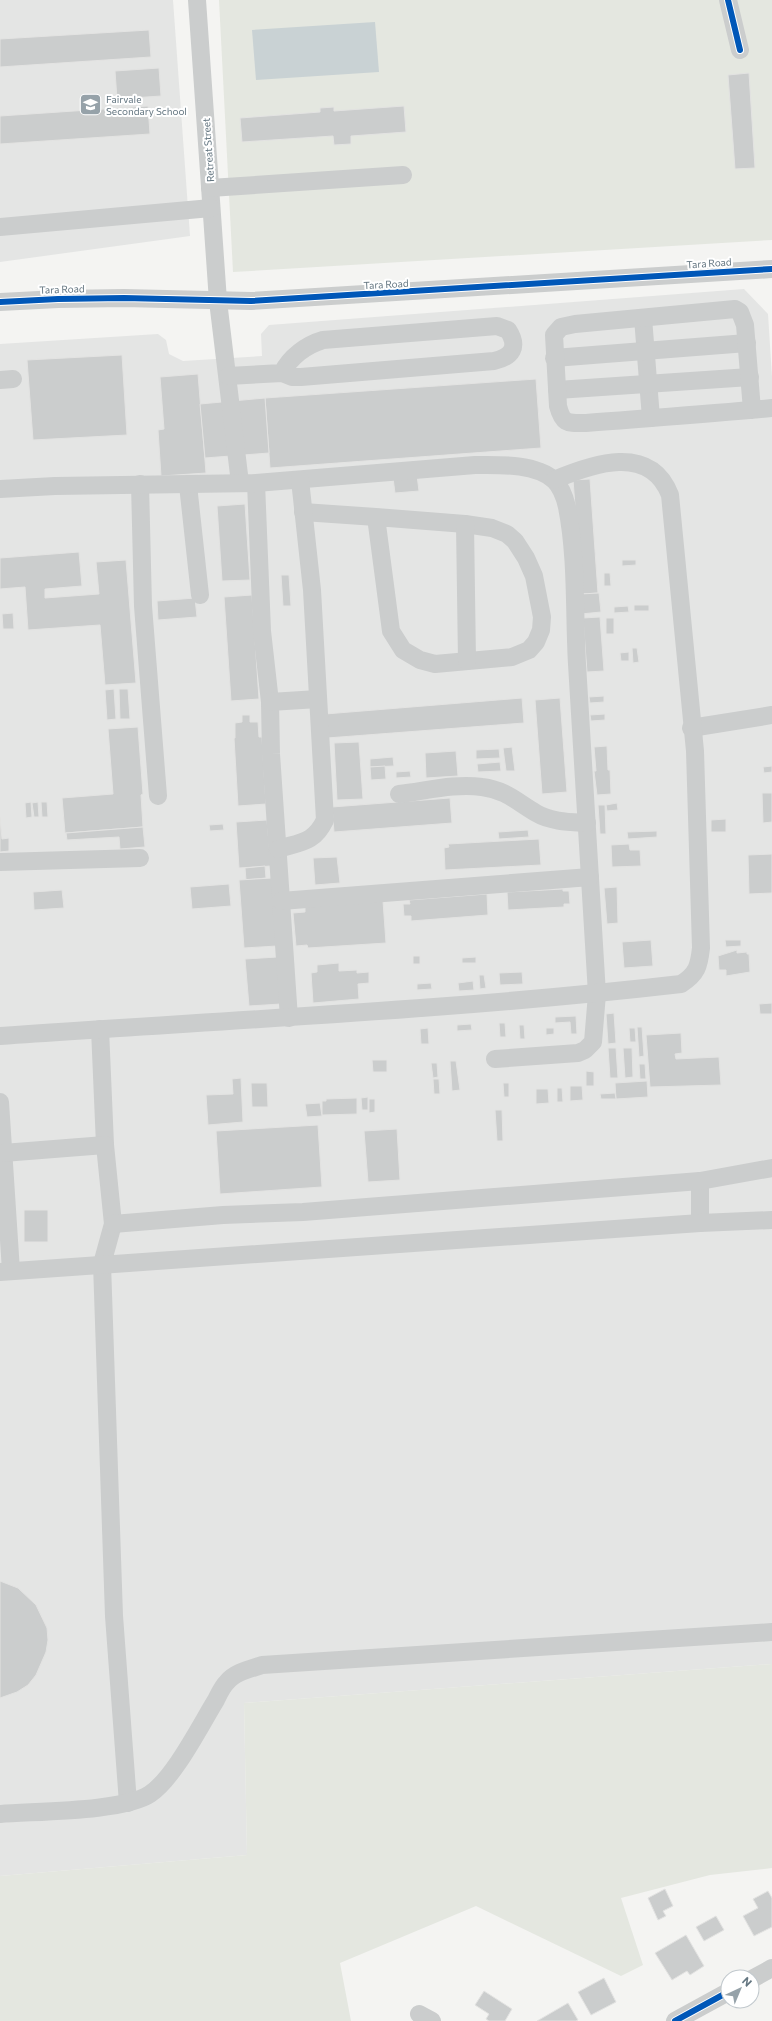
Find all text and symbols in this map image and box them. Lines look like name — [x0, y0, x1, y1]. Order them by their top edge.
school or university icon: Fairvale Secondary School — [77, 92, 103, 118]
place label: Fairvale Secondary School — [106, 93, 187, 117]
street label: Retreat Street — [200, 118, 216, 182]
street label: Tara Road — [686, 255, 732, 271]
street label: Tara Road — [363, 277, 409, 291]
street label: Tara Road — [39, 282, 85, 296]
north arrow — [720, 1969, 760, 2009]
text: N — [740, 1974, 755, 1989]

